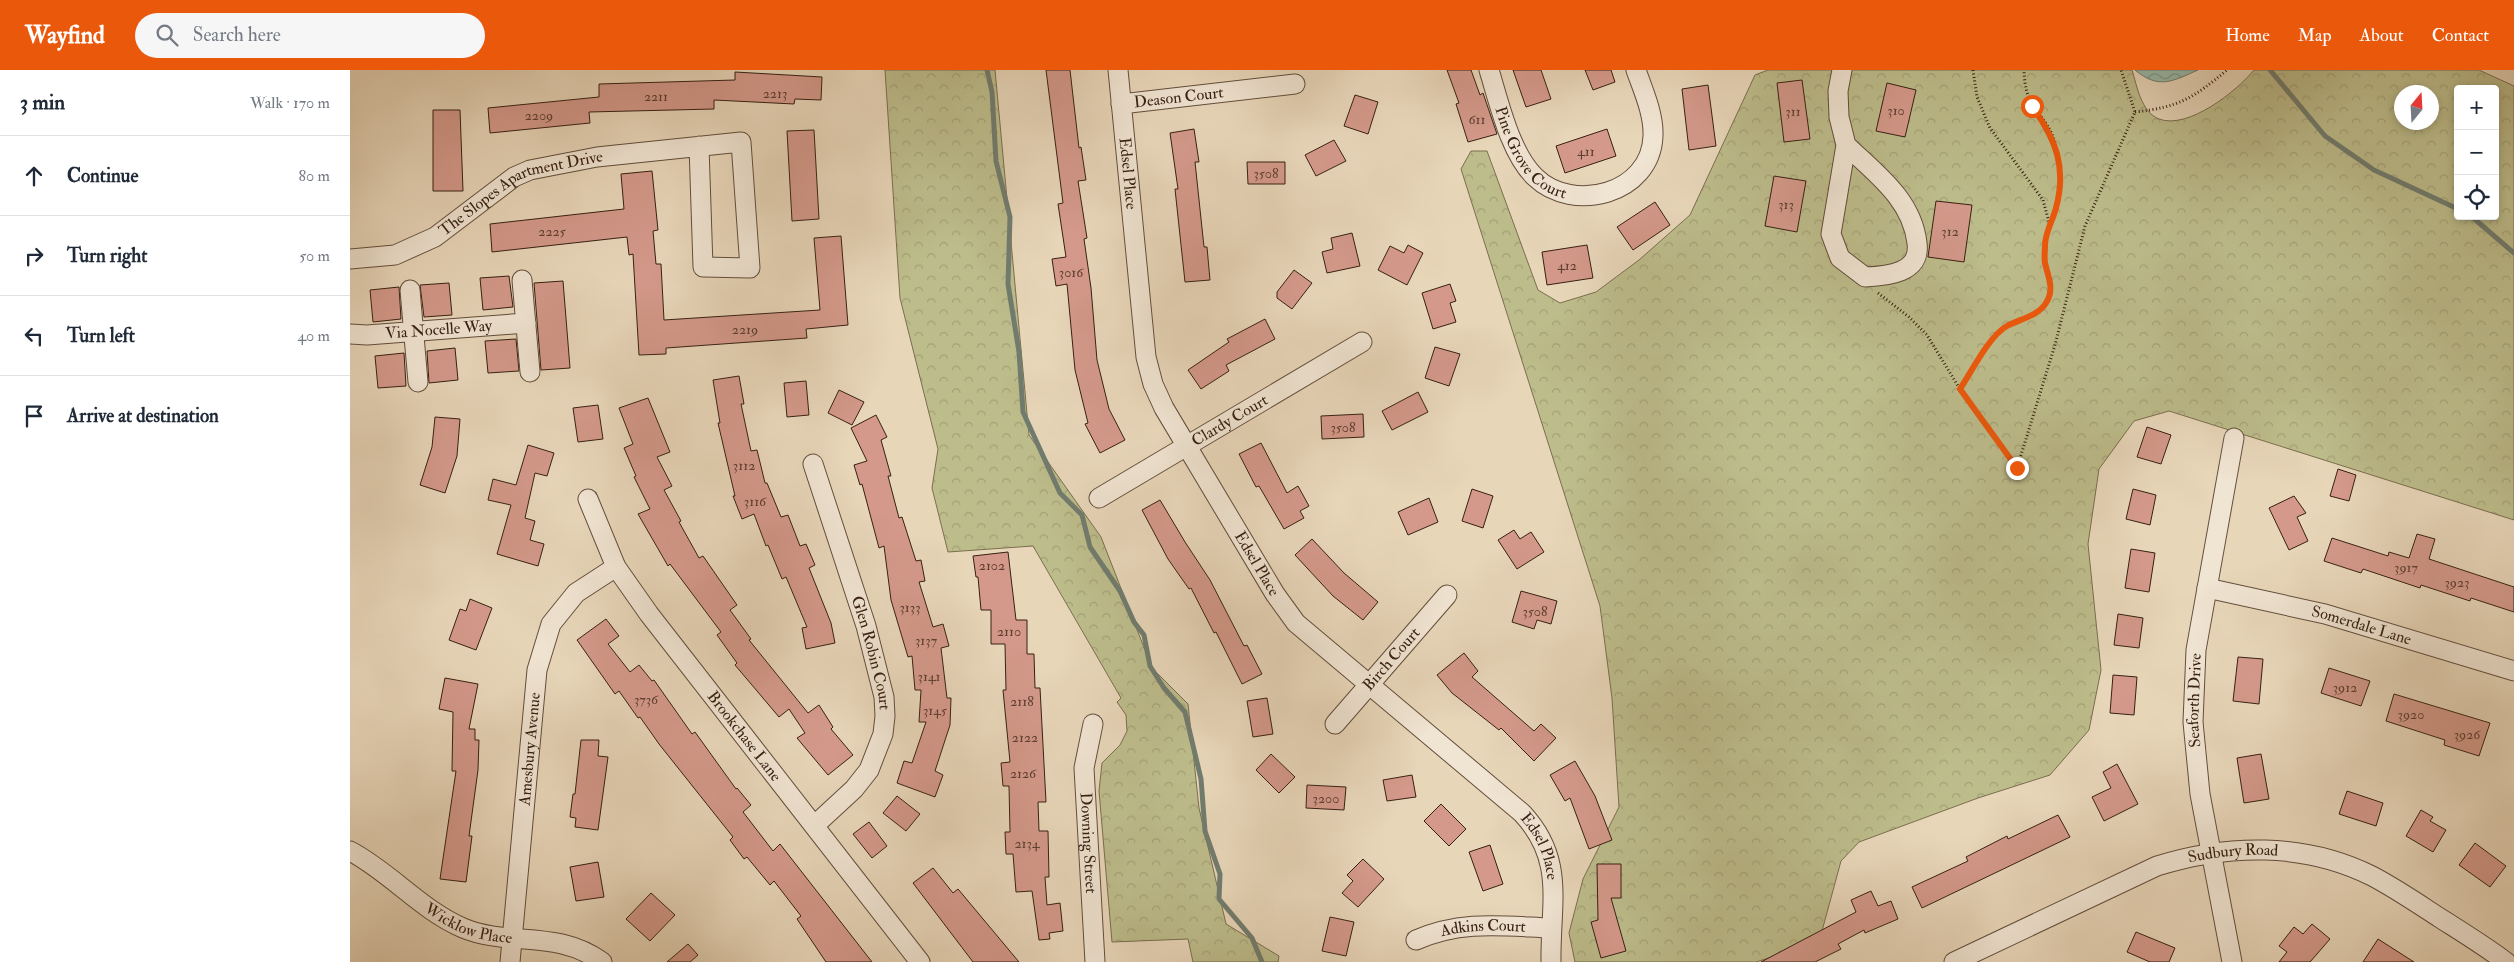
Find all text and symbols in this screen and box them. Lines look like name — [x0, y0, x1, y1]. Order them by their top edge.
search box — [135, 13, 485, 58]
text: Wayfind — [25, 20, 105, 51]
icon: search — [153, 21, 181, 49]
text: Search here — [193, 23, 281, 47]
text: Home — [2225, 24, 2270, 47]
text: Map — [2298, 24, 2332, 47]
text: About — [2360, 24, 2404, 47]
text: Contact — [2432, 24, 2489, 47]
street label: Deason Court — [1133, 82, 1224, 112]
house number: 2213 — [763, 85, 787, 102]
north arrow — [2394, 85, 2439, 130]
map controls — [2454, 85, 2499, 220]
button: + — [2454, 85, 2499, 130]
house number: 2211 — [644, 88, 668, 105]
text: 3 min — [20, 89, 65, 116]
text: Walk · 170 m — [250, 93, 330, 113]
route start — [2021, 95, 2044, 118]
house number: 310 — [1887, 102, 1905, 119]
house number: 311 — [1785, 103, 1801, 120]
street label: Pine Grove Court — [1490, 104, 1569, 203]
house number: 2209 — [525, 107, 553, 124]
house number: 611 — [1469, 111, 1486, 128]
button: − — [2454, 130, 2499, 175]
street label: Edsel Place — [1115, 137, 1142, 211]
house number: 411 — [1577, 143, 1595, 160]
street label: The Slopes Apartment Drive — [435, 146, 604, 240]
icon: ahead — [20, 162, 48, 190]
text: Continue — [67, 164, 138, 188]
house number: 3508 — [1253, 165, 1279, 182]
text: 80 m — [299, 166, 330, 186]
button: locate — [2454, 175, 2499, 220]
house number: 313 — [1778, 196, 1794, 213]
house number: 2225 — [538, 223, 567, 240]
house number: 312 — [1941, 223, 1959, 240]
icon: right — [20, 242, 48, 270]
text: Turn right — [67, 244, 147, 268]
text: 50 m — [299, 246, 330, 266]
house number: 412 — [1557, 257, 1577, 274]
house number: 3016 — [1059, 264, 1084, 281]
street label: Via Nocelle Way — [385, 316, 494, 344]
house number: 2219 — [732, 321, 758, 338]
icon: left — [20, 322, 48, 350]
text: Turn left — [67, 324, 135, 348]
text: 40 m — [297, 326, 330, 346]
street label: Clardy Court — [1188, 390, 1272, 451]
icon: arrive — [20, 402, 48, 430]
text: Arrive at destination — [67, 404, 219, 428]
house number: 3508 — [1330, 419, 1356, 436]
house number: 3112 — [733, 457, 755, 474]
route end — [2006, 457, 2029, 480]
house number: 3116 — [744, 493, 767, 510]
street label: Edsel Place — [1230, 528, 1284, 600]
house number: 2102 — [979, 557, 1005, 574]
house number: 3917 — [2394, 559, 2419, 576]
house number: 3923 — [2444, 574, 2470, 591]
street label: Glen Robin Court — [847, 593, 895, 710]
house number: 3133 — [899, 599, 921, 616]
street label: Somerdale Lane — [2310, 601, 2414, 650]
house number: 3508 — [1522, 603, 1548, 620]
house number: 2110 — [997, 623, 1021, 640]
street label: Birch Court — [1358, 623, 1424, 695]
house number: 3137 — [915, 632, 938, 649]
street label: Seaforth Drive — [2183, 652, 2206, 748]
house number: 3141 — [918, 668, 940, 685]
house number: 3912 — [2333, 679, 2357, 696]
street label: Brookchase Lane — [703, 687, 786, 786]
street label: Amesbury Avenue — [514, 691, 545, 807]
house number: 3736 — [634, 691, 659, 708]
house number: 2118 — [1010, 693, 1034, 710]
house number: 3145 — [923, 702, 948, 719]
house number: 3920 — [2398, 706, 2424, 723]
house number: 3926 — [2454, 726, 2481, 743]
house number: 2122 — [1012, 729, 1038, 746]
house number: 2126 — [1010, 765, 1037, 782]
house number: 3200 — [1313, 790, 1339, 807]
street label: Downing Street — [1075, 792, 1101, 894]
street label: Edsel Place — [1516, 808, 1562, 881]
house number: 2134 — [1015, 835, 1041, 852]
street label: Sudbury Road — [2186, 840, 2279, 867]
street label: Wicklow Place — [420, 898, 513, 948]
street label: Adkins Court — [1437, 916, 1526, 941]

